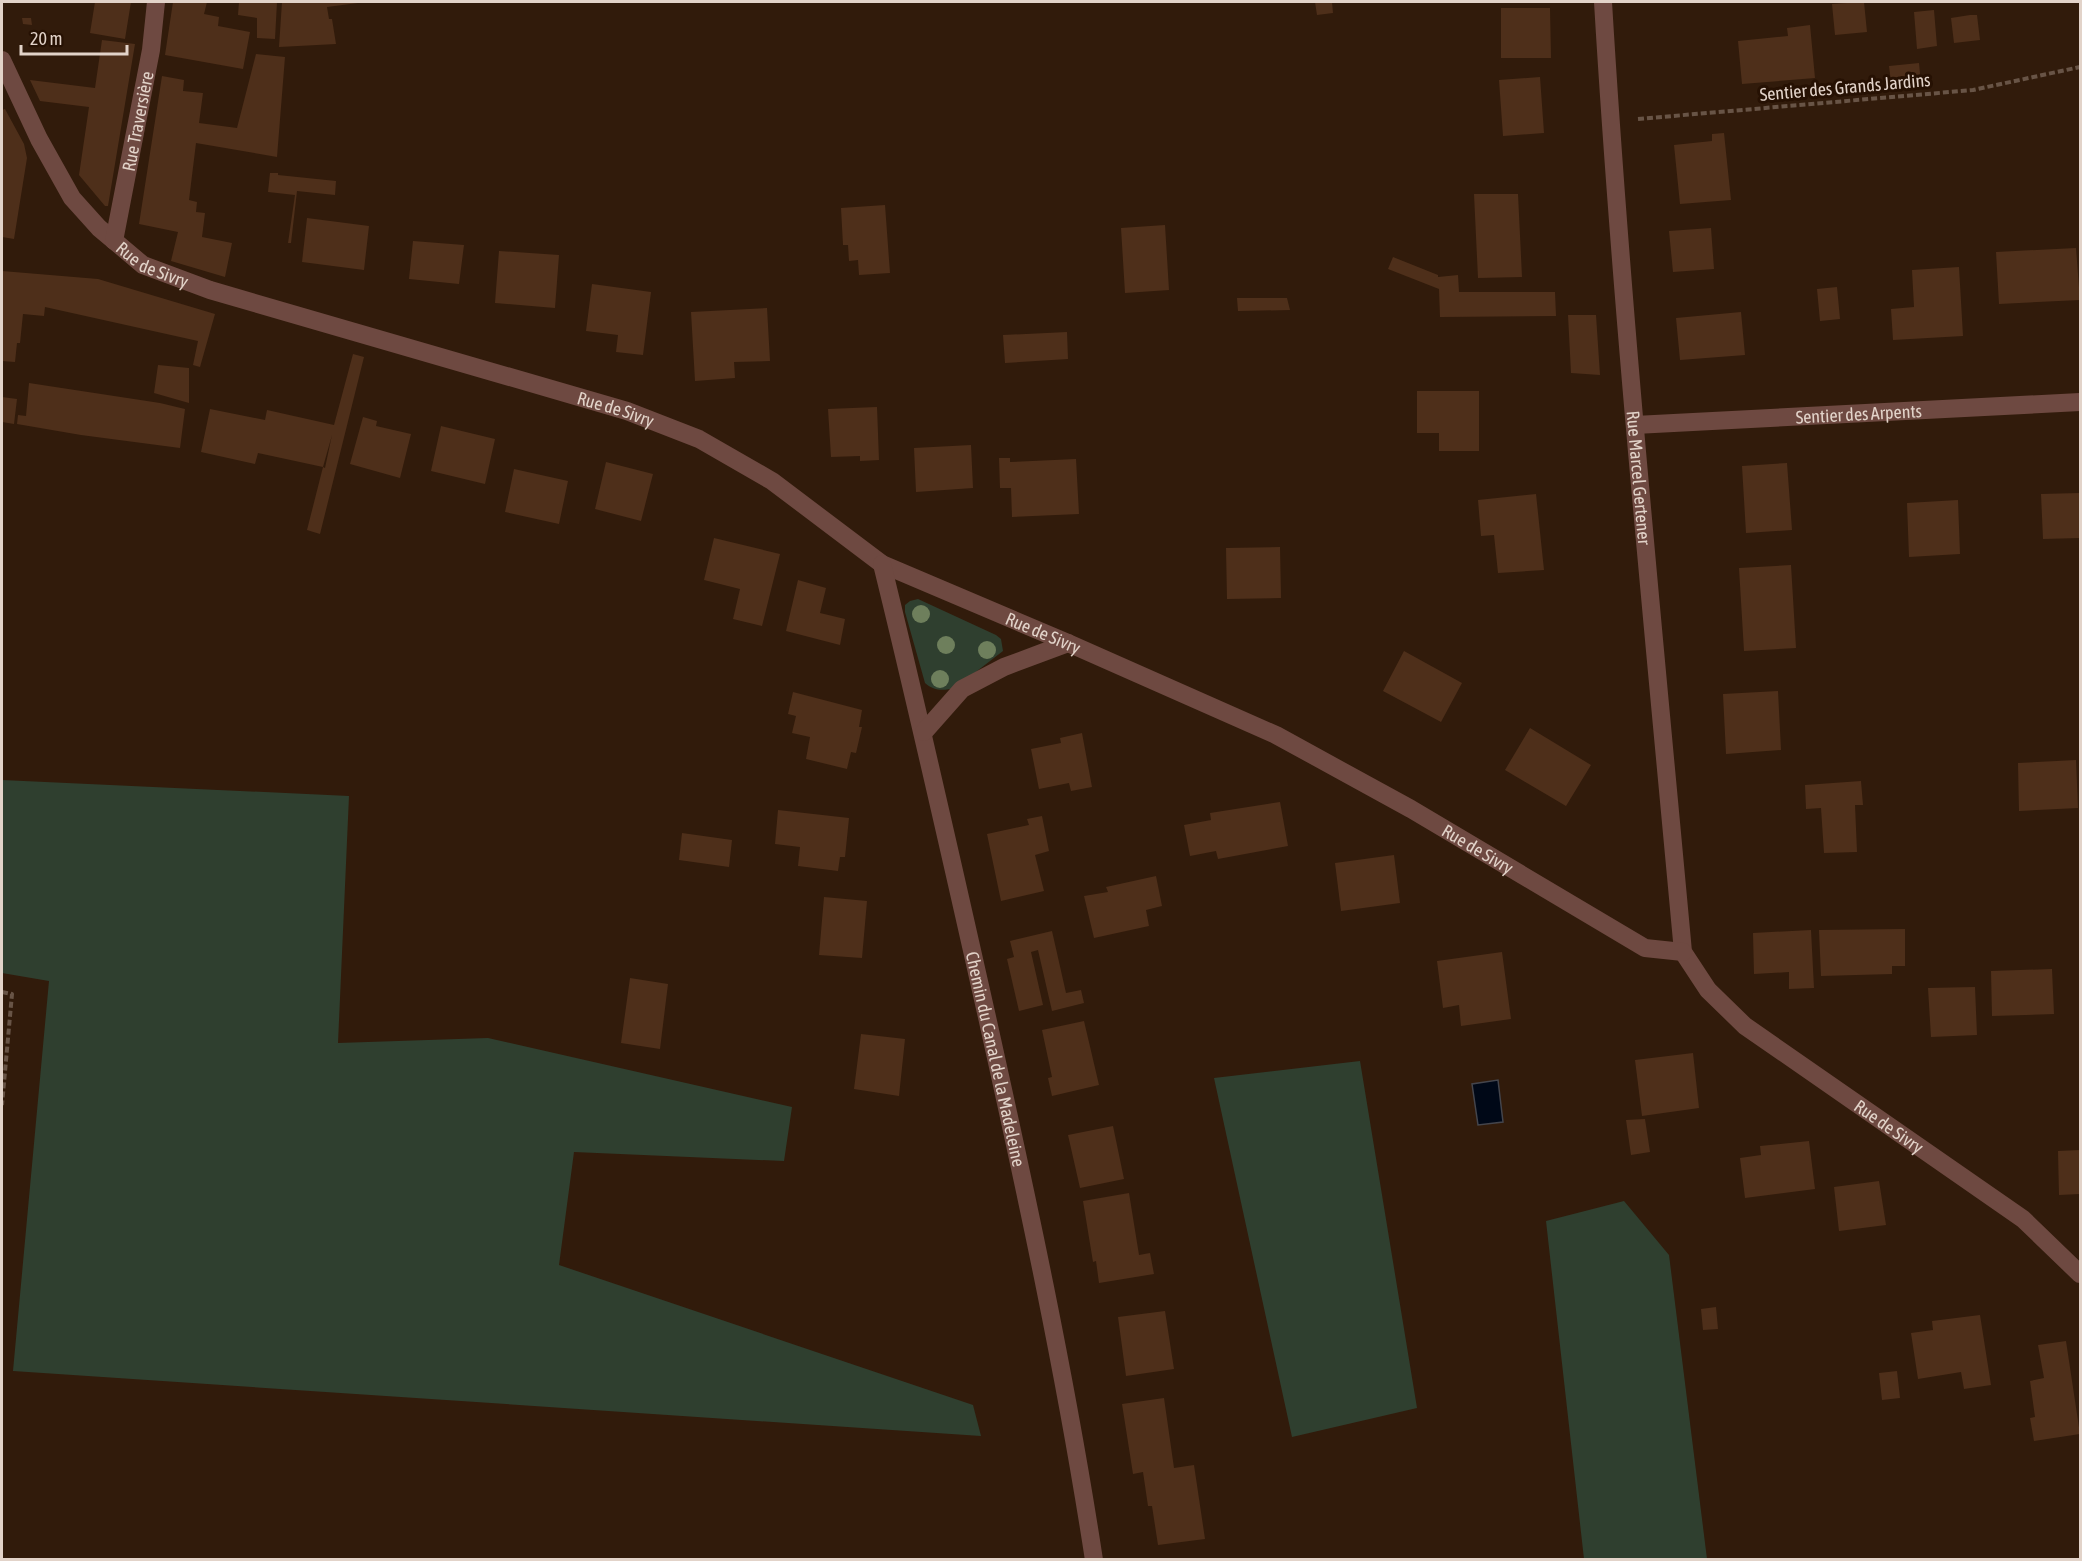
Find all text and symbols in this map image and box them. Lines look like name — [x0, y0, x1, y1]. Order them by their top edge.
scale bar — [21, 18, 128, 56]
text: 20 m — [30, 28, 62, 49]
street label: Rue Traversière — [117, 69, 157, 173]
street label: Sentier des Grands Jardins — [1759, 69, 1931, 105]
street label: Rue de Sivry — [112, 237, 192, 292]
street label: Rue de Sivry — [575, 387, 657, 431]
street label: Sentier des Arpents — [1795, 400, 1922, 427]
street label: Rue Marcel Gertener — [1623, 410, 1656, 546]
street label: Rue de Sivry — [1003, 607, 1084, 658]
street label: Rue de Sivry — [1438, 819, 1517, 878]
street label: Chemin du Canal de la Madeleine — [962, 950, 1030, 1169]
street label: Rue de Sivry — [1851, 1095, 1928, 1157]

